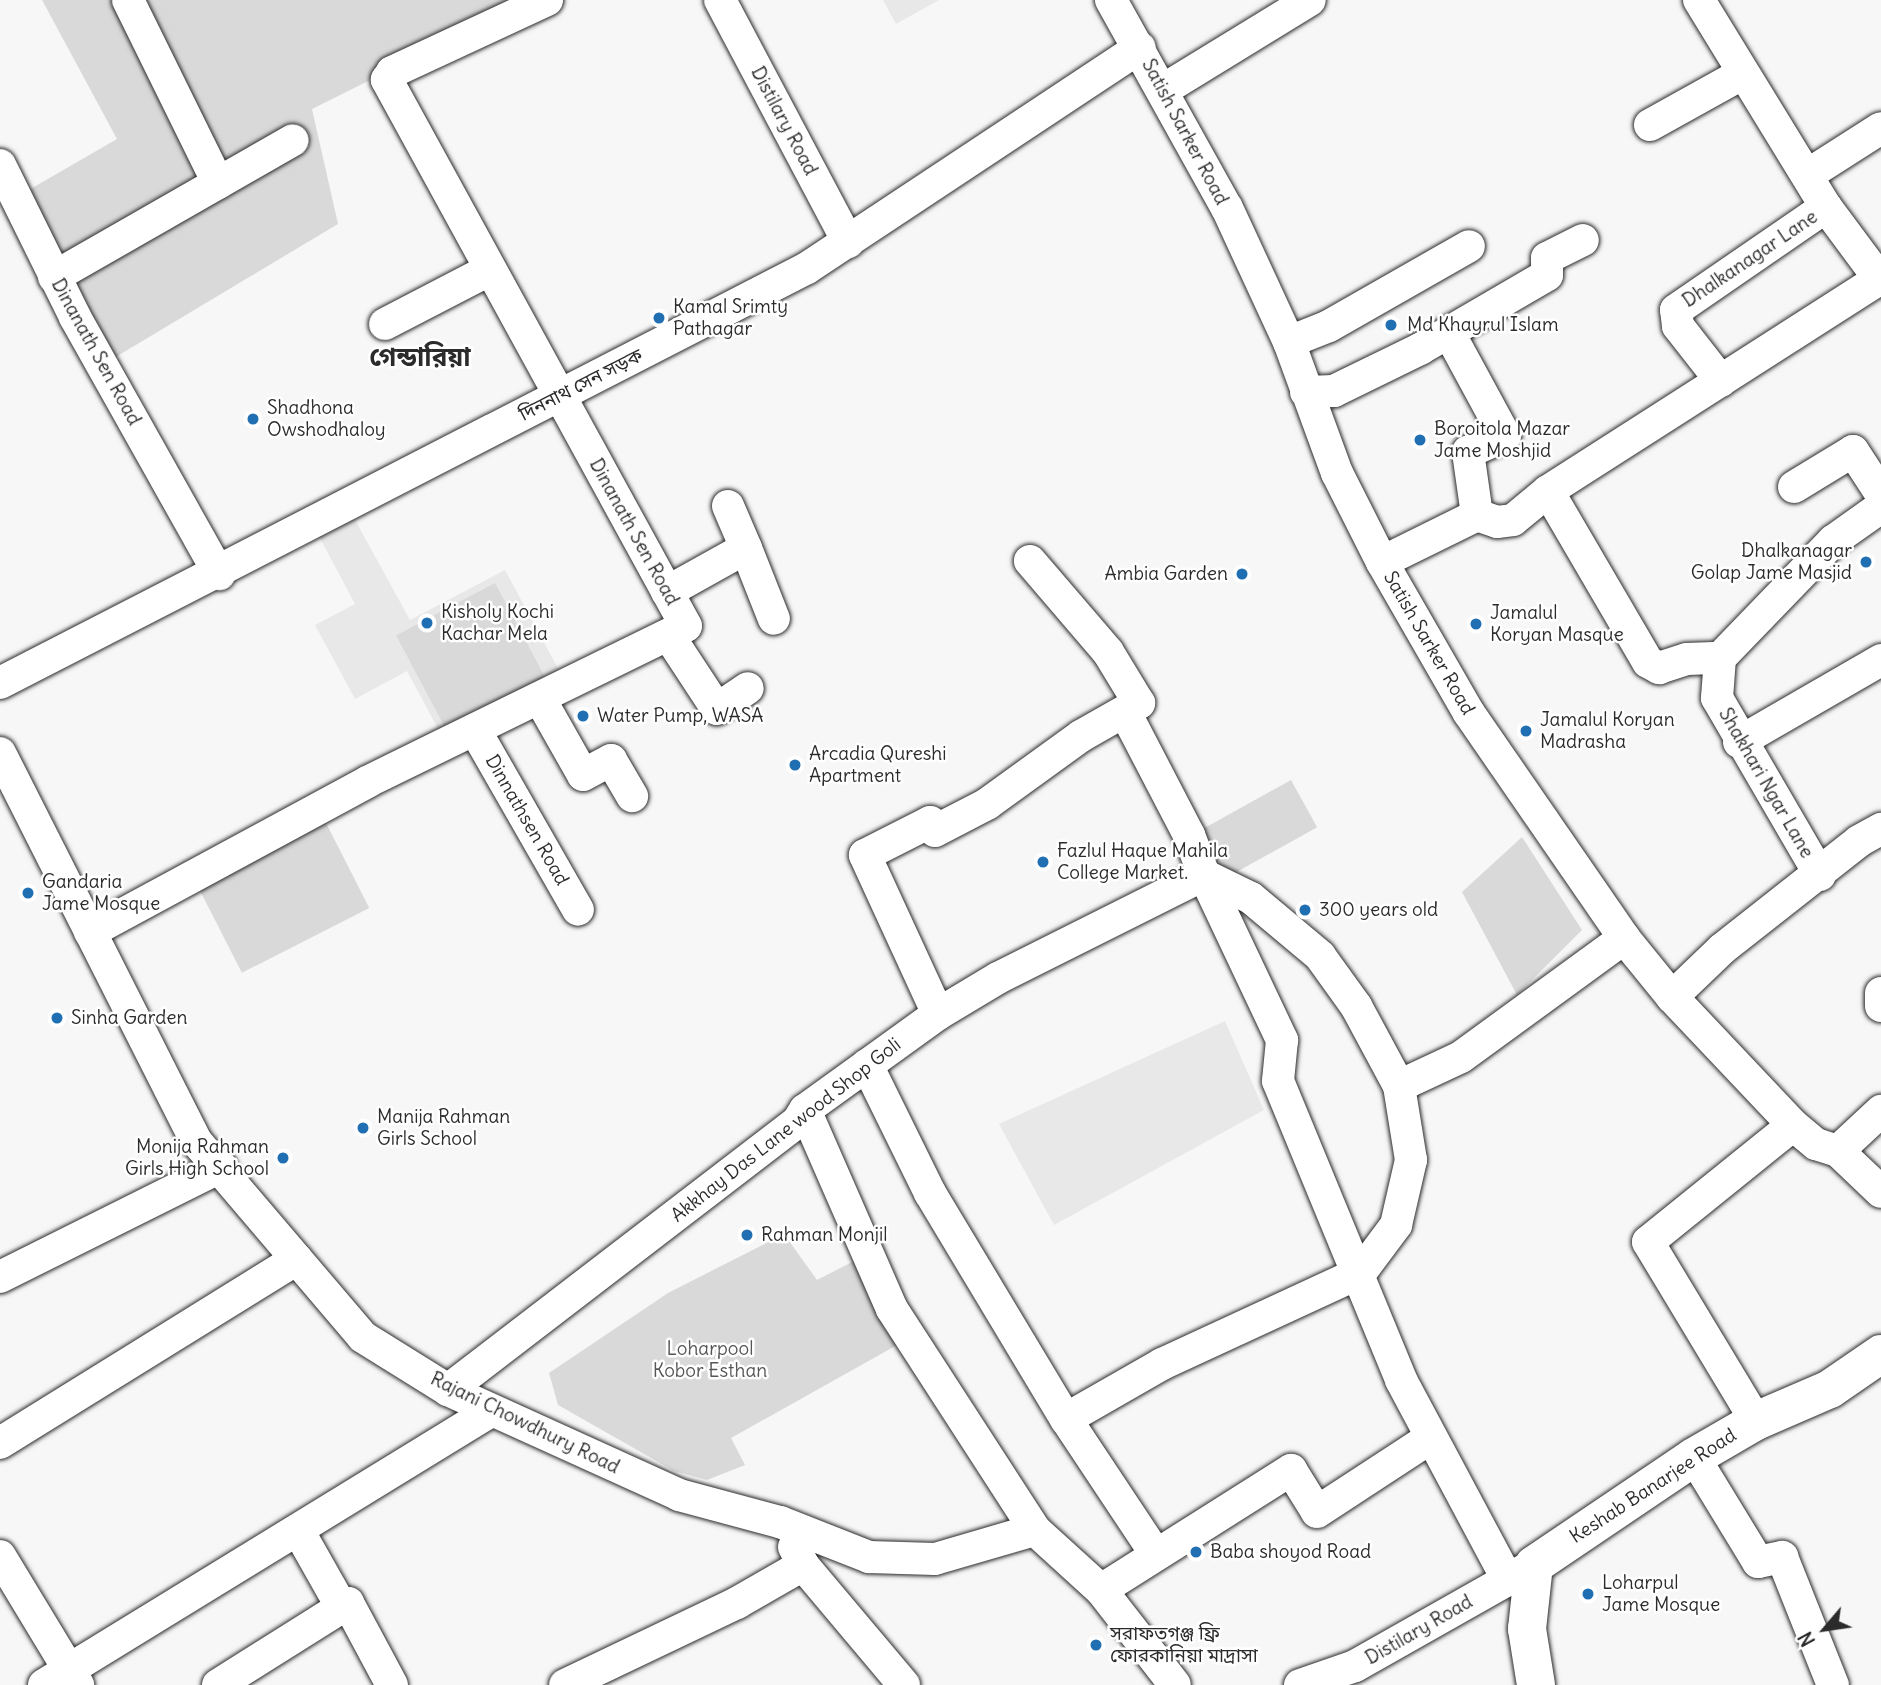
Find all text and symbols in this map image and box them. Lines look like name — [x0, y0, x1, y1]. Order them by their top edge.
street label: Satish Sarker Road — [1137, 55, 1233, 209]
street label: Distilary Road — [746, 63, 822, 179]
street label: Dhalkanagar Lane — [1678, 205, 1822, 313]
street label: Dinanath Sen Road — [46, 275, 146, 429]
place label: Kamal Srimty Pathagar — [673, 296, 788, 340]
marker: Kamal Srimty Pathagar — [651, 310, 667, 326]
place label: Md Khayrul Islam — [1407, 314, 1559, 336]
marker: Md Khayrul Islam — [1381, 315, 1401, 335]
district label: গেন্ডারিয়া — [369, 341, 471, 373]
street label: দিননাথ সেন সড়ক — [515, 344, 647, 426]
place label: Shadhona Owshodhaloy — [267, 397, 386, 441]
marker: Shadhona Owshodhaloy — [245, 411, 261, 427]
place label: Boroitola Mazar Jame Moshjid — [1434, 418, 1570, 462]
marker: Boroitola Mazar Jame Moshjid — [1412, 432, 1428, 448]
street label: Dinanath Sen Road — [584, 455, 684, 609]
place label: Dhalkanagar Golap Jame Masjid — [1691, 540, 1852, 584]
marker: Dhalkanagar Golap Jame Masjid — [1858, 554, 1874, 570]
place label: Ambia Garden — [1105, 563, 1228, 585]
marker: Ambia Garden — [1234, 566, 1250, 582]
street label: Satish Sarker Road — [1379, 567, 1479, 719]
place label: Kisholy Kochi Kachar Mela — [441, 601, 554, 645]
place label: Jamalul Koryan Masque — [1490, 602, 1624, 646]
marker: Kisholy Kochi Kachar Mela — [419, 615, 435, 631]
marker: Jamalul Koryan Masque — [1468, 616, 1484, 632]
street label: Shakhari Ngar Lane — [1714, 704, 1818, 862]
place label: Water Pump, WASA — [597, 705, 763, 727]
marker: Water Pump, WASA — [575, 708, 591, 724]
place label: Jamalul Koryan Madrasha — [1540, 709, 1675, 753]
marker: Jamalul Koryan Madrasha — [1518, 723, 1534, 739]
place label: Arcadia Qureshi Apartment — [809, 743, 947, 787]
street label: Dinnathsen Road — [480, 751, 574, 889]
marker: Arcadia Qureshi Apartment — [787, 757, 803, 773]
place label: Fazlul Haque Mahila College Market. — [1057, 840, 1228, 884]
marker: Fazlul Haque Mahila College Market. — [1035, 854, 1051, 870]
place label: Gandaria Jame Mosque — [42, 871, 160, 915]
marker: Gandaria Jame Mosque — [20, 885, 36, 901]
place label: 300 years old — [1319, 899, 1438, 921]
marker: 300 years old — [1297, 902, 1313, 918]
place label: Sinha Garden — [71, 1007, 188, 1029]
marker: Sinha Garden — [49, 1010, 65, 1026]
street label: Akkhay Das Lane wood Shop Goli — [667, 1033, 905, 1227]
place label: Manija Rahman Girls School — [377, 1106, 510, 1150]
marker: Manija Rahman Girls School — [355, 1120, 371, 1136]
place label: Monija Rahman Girls High School — [125, 1136, 269, 1180]
marker: Monija Rahman Girls High School — [275, 1150, 291, 1166]
place label: Rahman Monjil — [761, 1224, 888, 1246]
marker: Rahman Monjil — [739, 1227, 755, 1243]
park label: Loharpool Kobor Esthan — [653, 1338, 767, 1382]
street label: Rajani Chowdhury Road — [427, 1367, 623, 1479]
street label: Keshab Banarjee Road — [1566, 1424, 1740, 1548]
place label: Baba shoyod Road — [1210, 1541, 1371, 1563]
marker: Baba shoyod Road — [1188, 1544, 1204, 1560]
place label: Loharpul Jame Mosque — [1602, 1572, 1720, 1616]
marker: Loharpul Jame Mosque — [1580, 1586, 1596, 1602]
street label: Distilary Road — [1361, 1590, 1477, 1670]
north arrow — [1790, 1594, 1860, 1664]
place label: সরাফতগঞ্জ ফ্রি ফোরকানিয়া মাদ্রাসা — [1110, 1623, 1258, 1667]
text: N — [1793, 1628, 1820, 1651]
marker: সরাফতগঞ্জ ফ্রি ফোরকানিয়া মাদ্রাসা — [1088, 1637, 1104, 1653]

